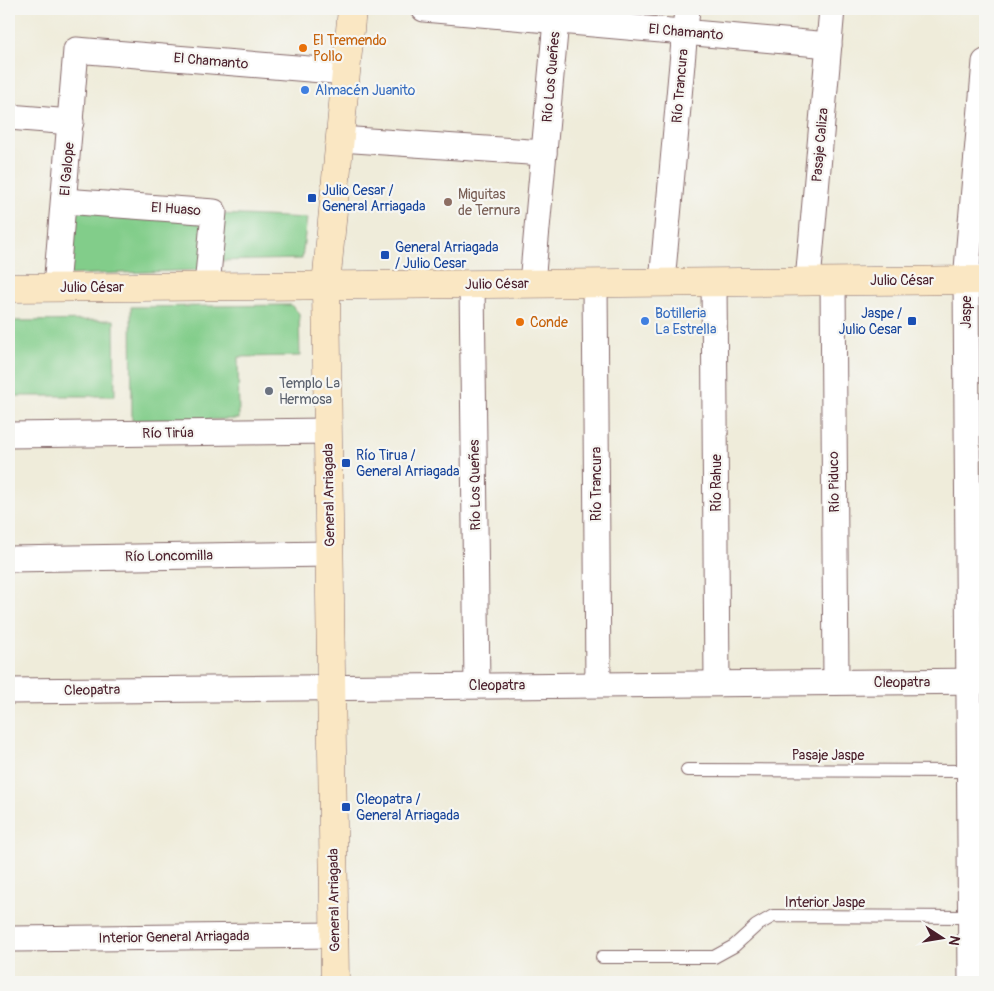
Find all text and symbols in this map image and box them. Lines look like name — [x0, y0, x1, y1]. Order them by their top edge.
street label: El Chamanto — [648, 20, 724, 44]
street label: Río Los Queñes — [539, 30, 563, 123]
place label: El Tremendo Pollo — [313, 32, 387, 65]
marker: El Tremendo Pollo — [297, 42, 309, 54]
street label: Río Trancura — [668, 48, 692, 124]
street label: El Chamanto — [173, 49, 249, 73]
place label: Almacén Juanito — [315, 82, 416, 99]
marker: Almacén Juanito — [299, 84, 311, 96]
street label: Pasaje Caliza — [808, 107, 832, 183]
street label: El Galope — [56, 141, 78, 197]
place label: Julio Cesar / General Arriagada — [322, 182, 426, 215]
place label: Miguitas de Ternura — [458, 186, 520, 219]
marker: Julio Cesar / General Arriagada — [306, 192, 318, 204]
marker: Miguitas de Ternura — [442, 196, 454, 208]
street label: El Huaso — [151, 199, 202, 219]
place label: General Arriagada / Julio Cesar — [395, 239, 499, 272]
marker: General Arriagada / Julio Cesar — [379, 249, 391, 261]
street label: Julio César — [870, 272, 934, 289]
street label: Julio César — [465, 275, 529, 293]
street label: Julio César — [60, 279, 124, 296]
street label: Jaspe — [958, 295, 975, 328]
place label: Botilleria La Estrella — [655, 305, 716, 338]
place label: Jaspe / Julio Cesar — [839, 305, 902, 338]
place label: Conde — [530, 314, 568, 331]
marker: Botilleria La Estrella — [639, 315, 651, 327]
marker: Jaspe / Julio Cesar — [906, 315, 918, 327]
marker: Conde — [514, 316, 526, 328]
place label: Templo La Hermosa — [279, 375, 340, 408]
marker: Templo La Hermosa — [263, 385, 275, 397]
street label: Río Tirúa — [142, 424, 194, 442]
street label: Río Los Queñes — [466, 439, 484, 531]
street label: General Arriagada — [320, 443, 338, 547]
place label: Río Tirua / General Arriagada — [356, 447, 460, 480]
street label: Río Trancura — [588, 447, 605, 521]
street label: Río Piduco — [825, 451, 843, 513]
street label: Río Rahue — [708, 454, 725, 512]
marker: Río Tirua / General Arriagada — [340, 457, 352, 469]
street label: Río Loncomilla — [125, 547, 213, 565]
street label: Cleopatra — [874, 674, 930, 691]
street label: Cleopatra — [469, 677, 525, 694]
street label: Cleopatra — [64, 681, 120, 699]
street label: Pasaje Jaspe — [792, 747, 864, 764]
place label: Cleopatra / General Arriagada — [356, 791, 460, 824]
marker: Cleopatra / General Arriagada — [340, 801, 352, 813]
street label: General Arriagada — [325, 848, 343, 952]
street label: Interior Jaspe — [785, 894, 865, 911]
north arrow — [916, 914, 966, 964]
street label: Interior General Arriagada — [98, 927, 250, 947]
text: N — [945, 934, 964, 947]

